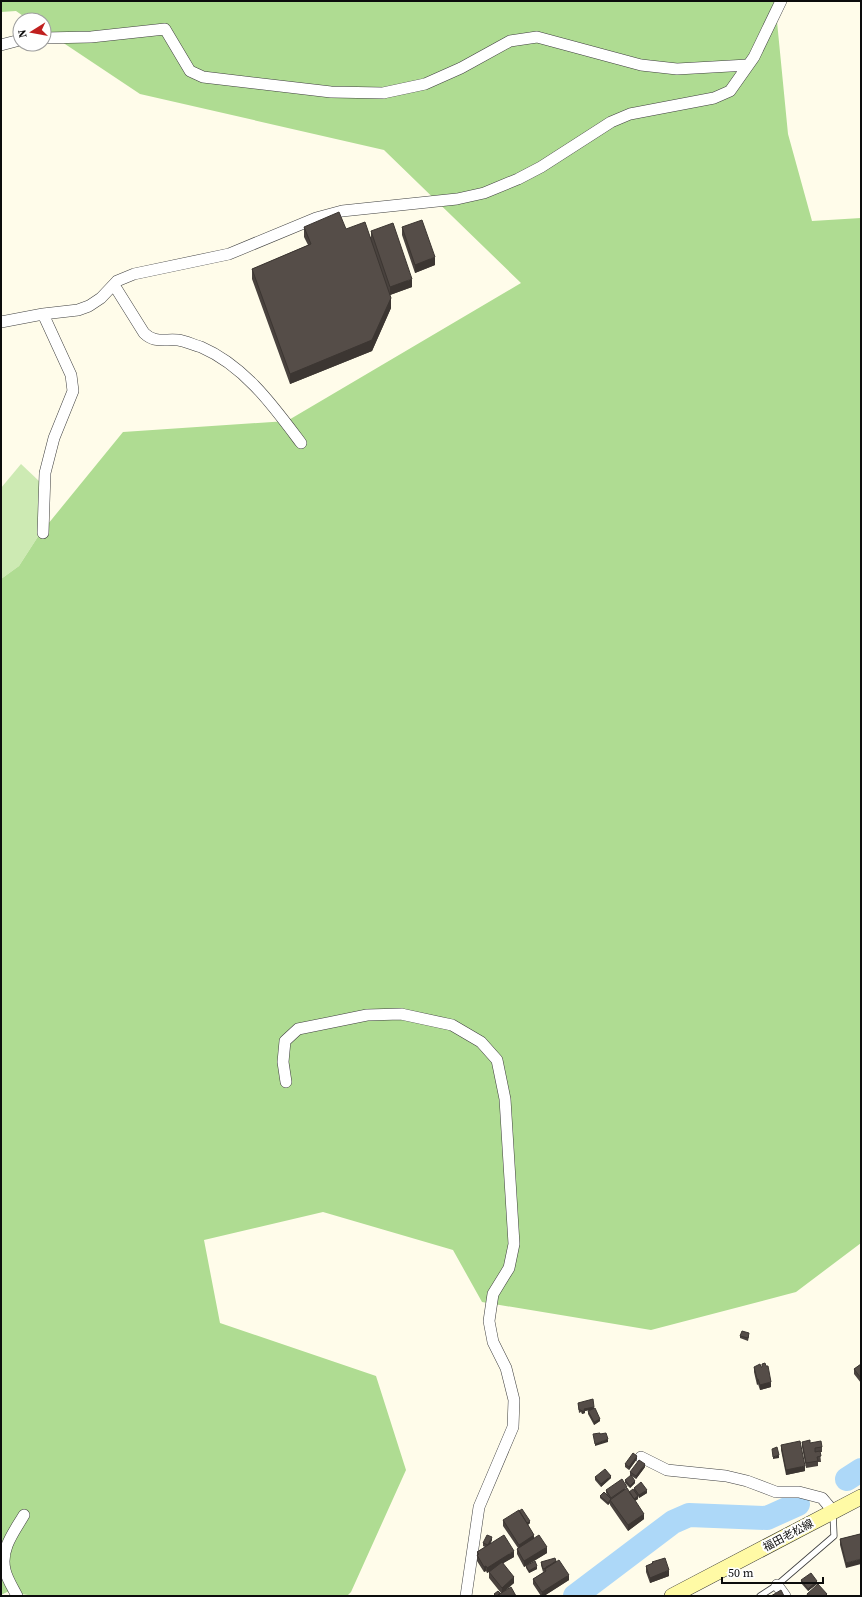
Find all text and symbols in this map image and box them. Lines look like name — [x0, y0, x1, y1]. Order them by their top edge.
north arrow — [12, 12, 52, 52]
text: N — [15, 28, 31, 39]
street label: 福田老松線 — [760, 1516, 816, 1555]
scale bar — [722, 1559, 823, 1585]
text: 50 m — [728, 1565, 754, 1581]

